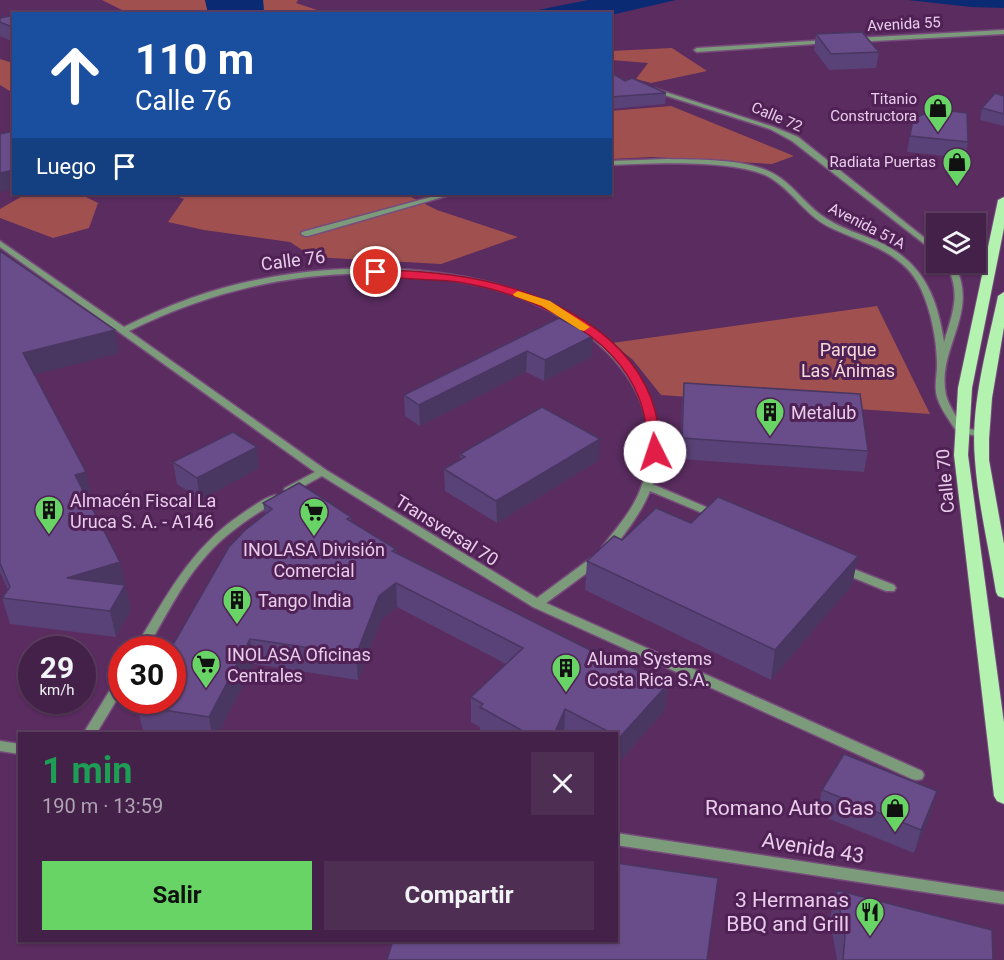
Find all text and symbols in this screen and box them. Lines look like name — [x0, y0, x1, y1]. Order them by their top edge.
street label: Avenida 55 — [867, 13, 941, 35]
text: 110 m — [135, 35, 254, 84]
icon: ahead — [36, 36, 114, 114]
text: Calle 76 — [135, 85, 232, 117]
place label: Titanio Constructora — [830, 90, 917, 125]
shop icon: Titanio Constructora — [922, 92, 954, 134]
street label: Calle 72 — [749, 98, 805, 136]
shop icon: Radiata Puertas — [941, 146, 973, 188]
icon: arrive — [108, 150, 141, 183]
place label: Radiata Puertas — [830, 153, 936, 171]
text: Luego — [36, 154, 96, 179]
street label: Avenida 51A — [826, 199, 908, 253]
map controls — [926, 213, 986, 273]
button: layers — [926, 213, 986, 273]
street label: Calle 76 — [260, 246, 326, 274]
pin — [350, 246, 401, 297]
icon: arrive — [359, 255, 392, 288]
park label: Parque Las Ánimas — [801, 339, 895, 381]
building icon: Metalub — [754, 396, 786, 438]
place label: Metalub — [791, 402, 856, 423]
position arrow — [623, 420, 687, 484]
street label: Calle 70 — [932, 448, 958, 514]
place label: Almacén Fiscal La Uruca S. A. - A146 — [70, 490, 216, 532]
street label: Transversal 70 — [392, 490, 502, 570]
building icon: Almacén Fiscal La Uruca S. A. - A146 — [33, 494, 65, 536]
supermarket icon: INOLASA División Comercial — [298, 496, 330, 538]
place label: INOLASA División Comercial — [243, 539, 385, 581]
building icon: Tango India — [221, 584, 253, 626]
place label: Tango India — [258, 590, 351, 611]
speed limit sign: 30 — [108, 636, 186, 714]
place label: INOLASA Oficinas Centrales — [227, 644, 371, 686]
supermarket icon: INOLASA Oficinas Centrales — [190, 648, 222, 690]
place label: Aluma Systems Costa Rica S.A. — [587, 648, 712, 690]
text: 29 — [40, 650, 74, 685]
building icon: Aluma Systems Costa Rica S.A. — [550, 652, 582, 694]
text: km/h — [39, 681, 75, 699]
text: 1 min — [42, 750, 133, 792]
button: close — [531, 752, 594, 815]
shop icon: Romano Auto Gas — [879, 792, 911, 834]
text: 190 m · 13:59 — [42, 794, 163, 818]
place label: Romano Auto Gas — [705, 796, 874, 820]
street label: Avenida 43 — [760, 828, 866, 868]
button: Salir — [42, 861, 312, 930]
button: Compartir — [324, 861, 594, 930]
place label: 3 Hermanas BBQ and Grill — [726, 888, 849, 936]
restaurant icon: 3 Hermanas BBQ and Grill — [854, 896, 886, 938]

